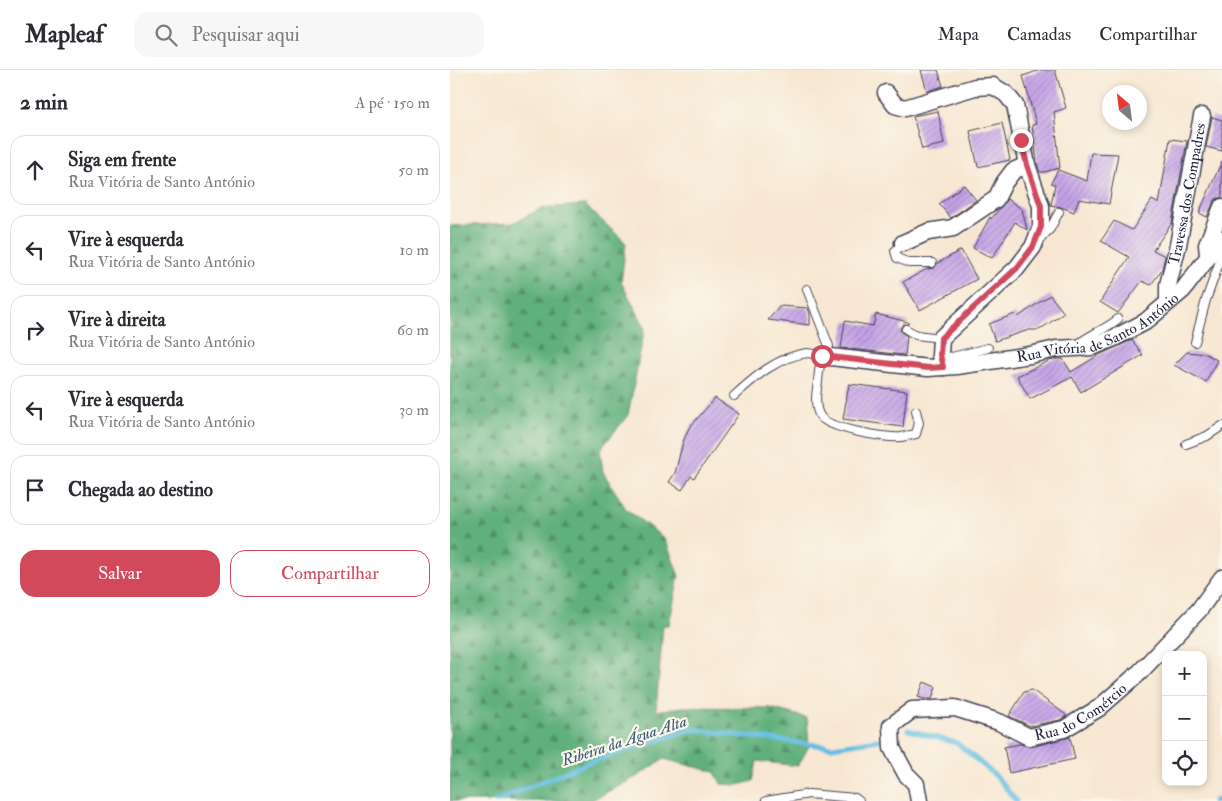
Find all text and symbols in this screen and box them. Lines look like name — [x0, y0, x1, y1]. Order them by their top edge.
search box — [134, 12, 484, 57]
text: Mapleaf — [25, 19, 104, 50]
icon: search — [152, 21, 180, 49]
text: Pesquisar aqui — [192, 23, 300, 47]
text: Mapa — [938, 23, 979, 46]
text: Camadas — [1007, 23, 1071, 46]
text: Compartilhar — [1099, 23, 1197, 46]
north arrow — [1102, 85, 1147, 130]
text: 2 min — [20, 89, 68, 116]
text: A pé · 150 m — [355, 93, 430, 113]
street label: Travessa dos Compadres — [1164, 122, 1210, 267]
route end — [1010, 129, 1033, 152]
text: Siga em frente — [68, 148, 176, 172]
icon: ahead — [21, 156, 49, 184]
text: 50 m — [398, 160, 429, 180]
text: Rua Vitória de Santo António — [68, 172, 255, 192]
text: Vire à esquerda — [68, 228, 183, 252]
icon: left — [21, 236, 49, 264]
text: 10 m — [399, 240, 429, 260]
text: Rua Vitória de Santo António — [68, 252, 255, 272]
street label: Rua Vitória de Santo António — [1015, 289, 1183, 367]
text: Vire à direita — [68, 308, 165, 332]
icon: right — [21, 316, 49, 344]
text: 60 m — [397, 320, 429, 340]
text: Rua Vitória de Santo António — [68, 332, 255, 352]
route start — [811, 345, 834, 368]
text: Vire à esquerda — [68, 388, 183, 412]
icon: left — [21, 396, 49, 424]
text: 30 m — [399, 400, 429, 420]
text: Rua Vitória de Santo António — [68, 412, 255, 432]
icon: arrive — [21, 476, 49, 504]
text: Chegada ao destino — [68, 478, 213, 502]
button: Salvar — [20, 550, 220, 597]
button: Compartilhar — [230, 550, 430, 597]
map controls — [1162, 651, 1207, 786]
button: + — [1162, 651, 1207, 696]
street label: Rua do Comércio — [1033, 679, 1131, 745]
button: − — [1162, 696, 1207, 741]
water label: Ribeira da Água Alta — [558, 711, 689, 771]
button: locate — [1162, 741, 1207, 786]

